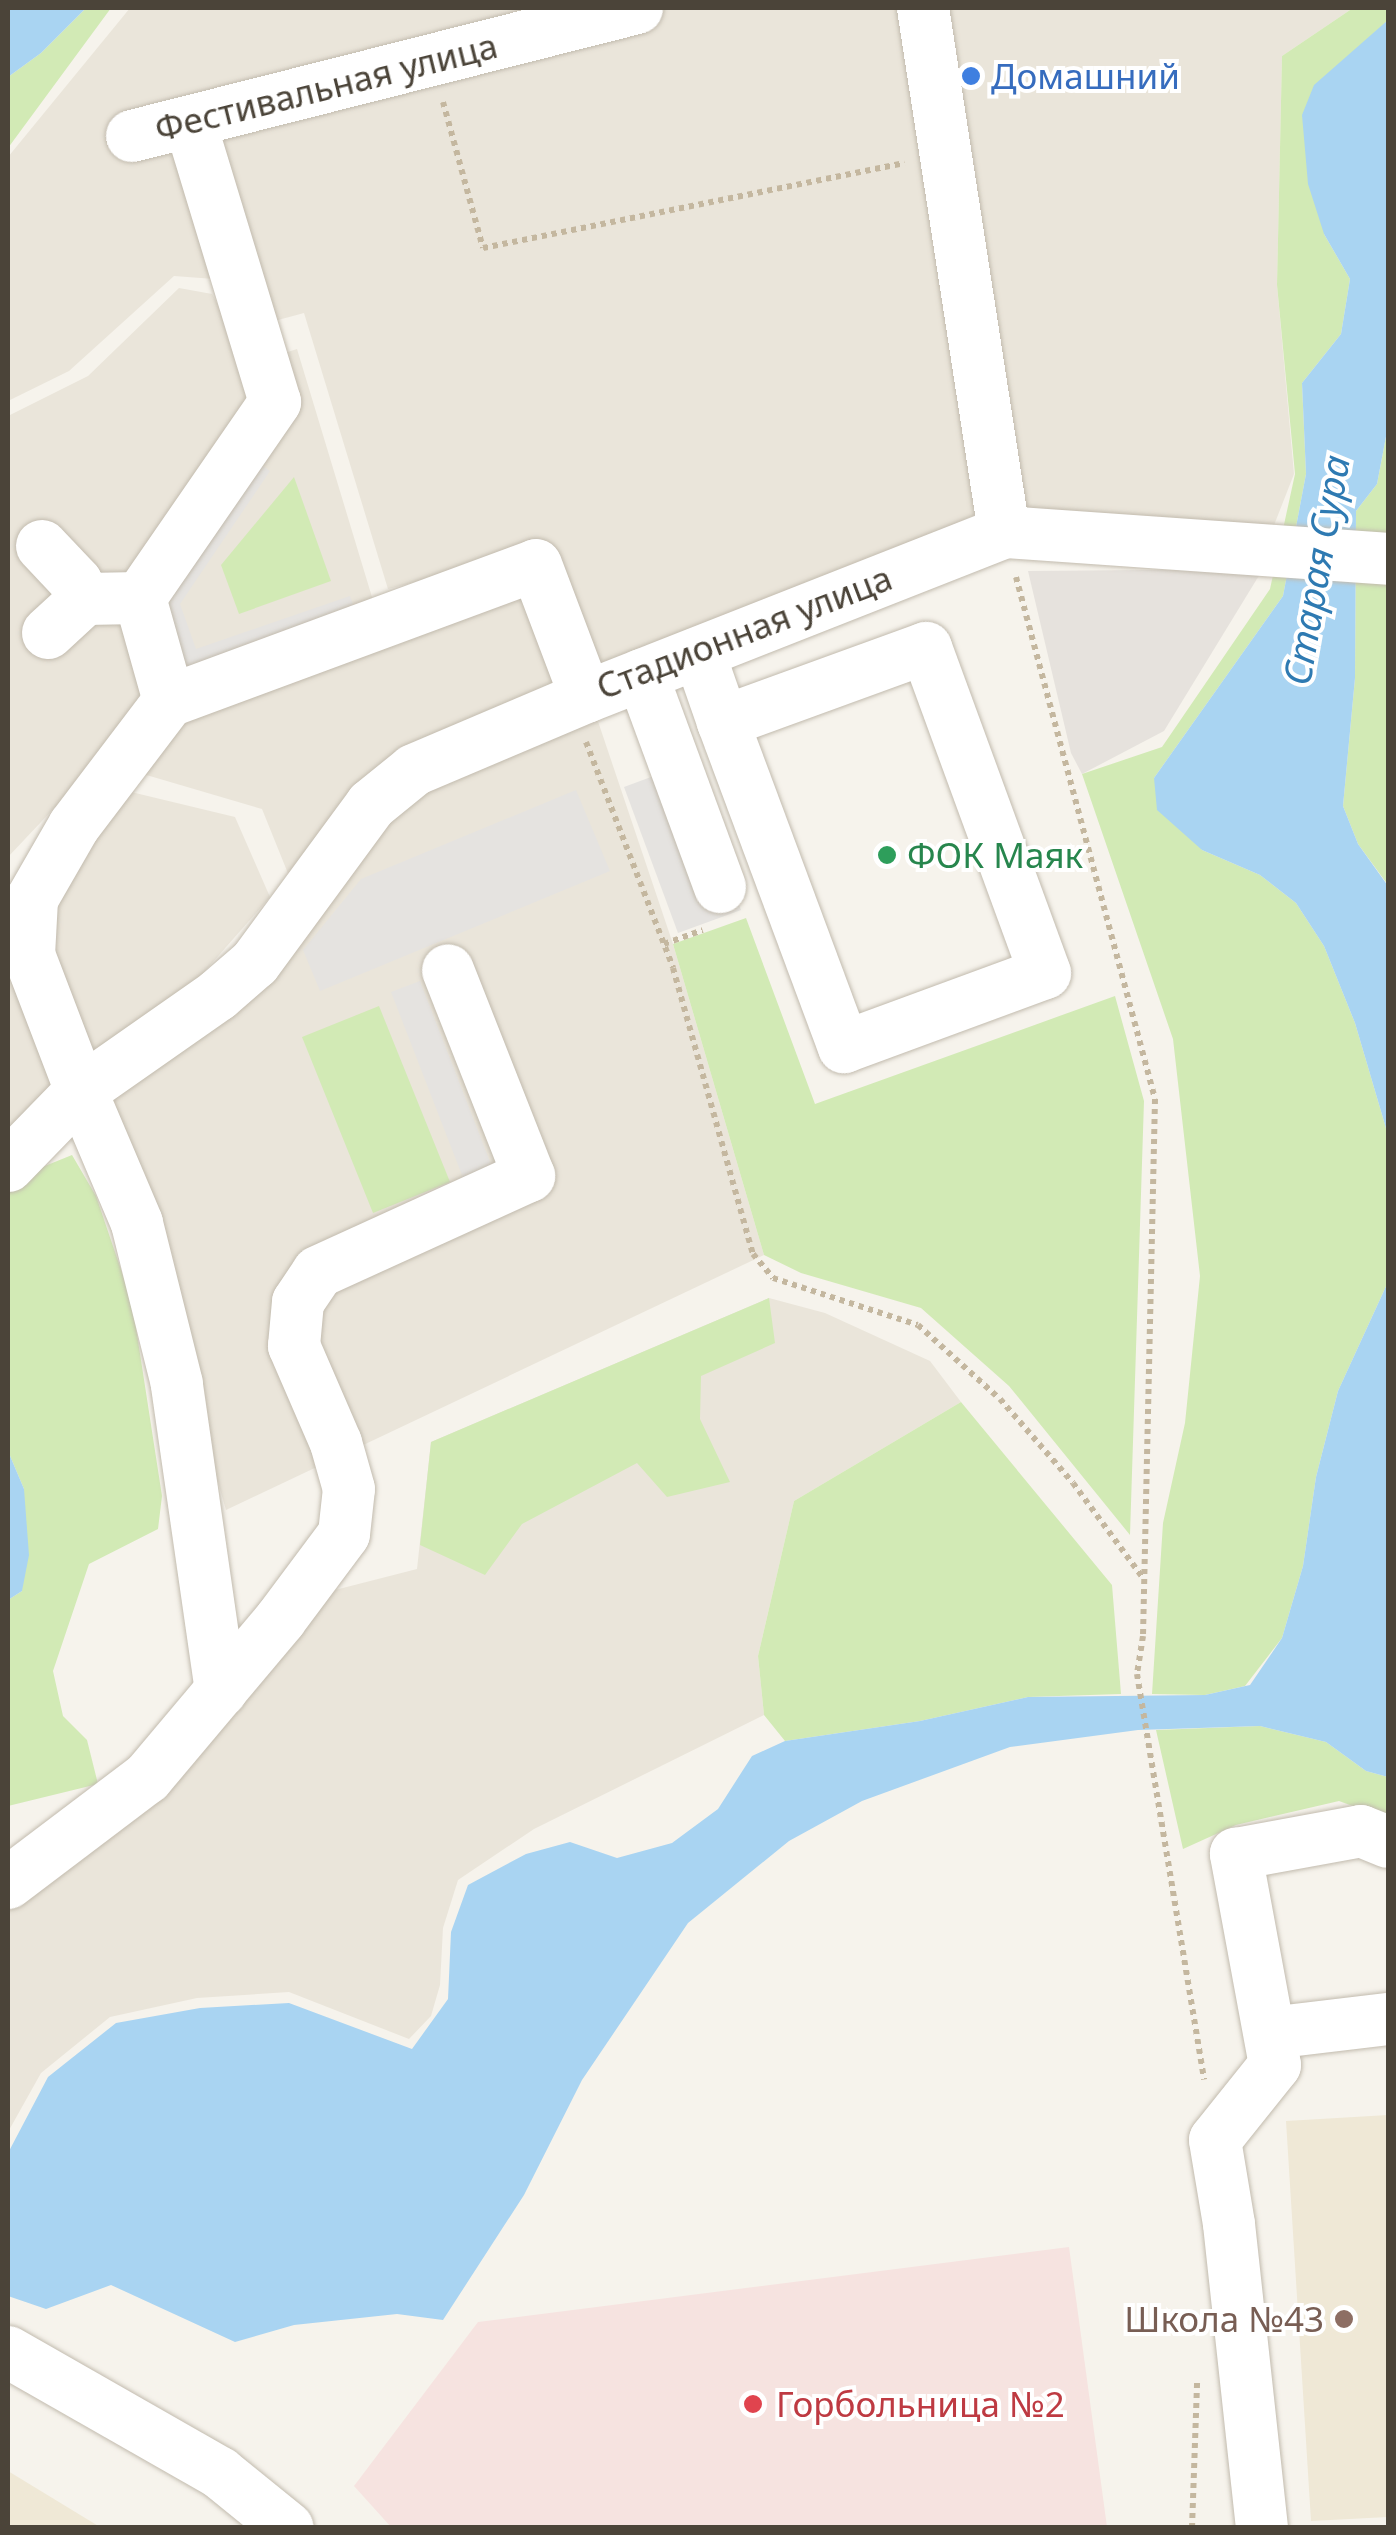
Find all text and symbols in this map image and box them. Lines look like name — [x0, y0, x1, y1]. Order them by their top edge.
street label: Фестивальная улица — [150, 24, 502, 150]
place label: Домашний — [991, 55, 1180, 97]
marker: Домашний — [960, 65, 982, 87]
water label: Старая Сура — [1273, 451, 1359, 689]
street label: Стадионная улица — [590, 556, 898, 708]
place label: ФОК Маяк — [907, 834, 1083, 876]
marker: ФОК Маяк — [876, 844, 898, 866]
place label: Школа №43 — [1124, 2298, 1324, 2340]
marker: Школа №43 — [1333, 2308, 1355, 2330]
place label: Горбольница №2 — [776, 2383, 1065, 2425]
marker: Горбольница №2 — [740, 2391, 766, 2417]

